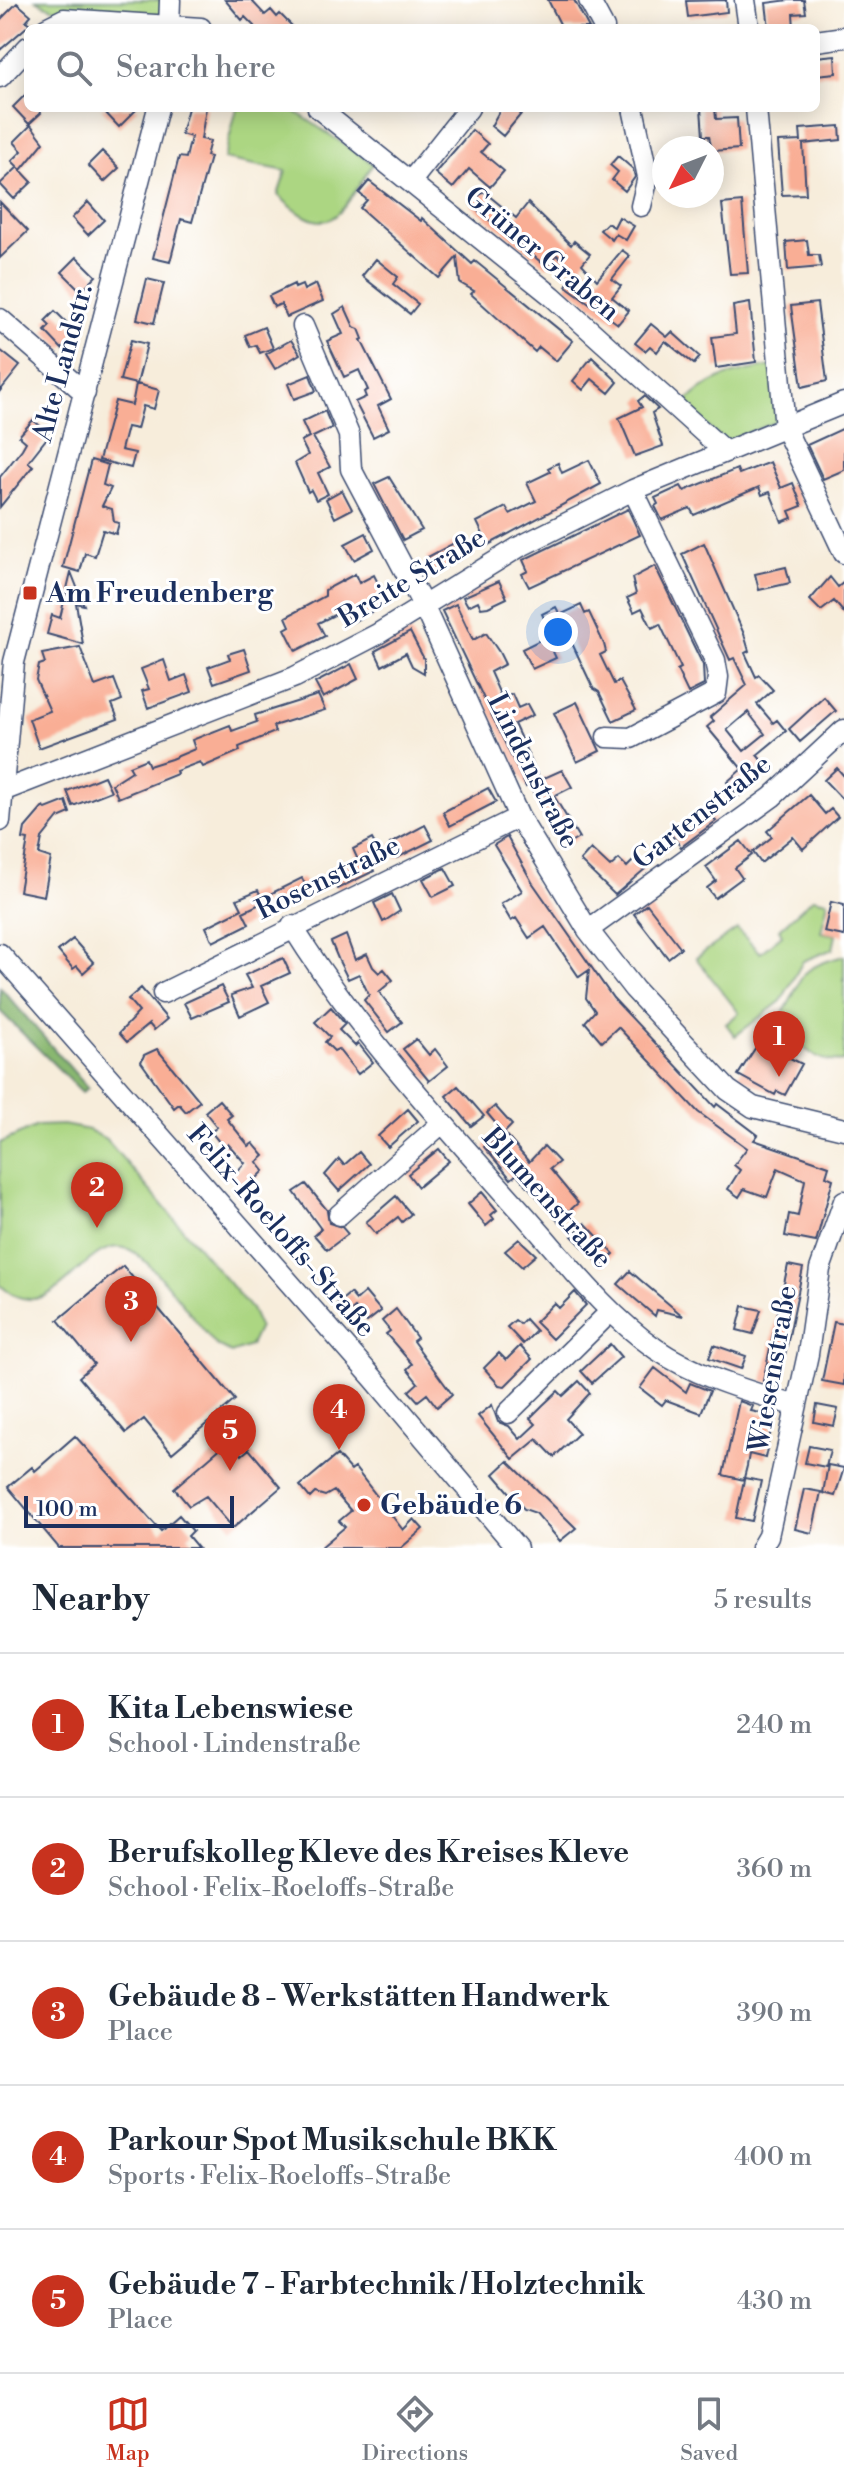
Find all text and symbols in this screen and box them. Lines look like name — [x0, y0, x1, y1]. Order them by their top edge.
search box — [24, 24, 820, 112]
icon: search — [52, 46, 96, 90]
text: Search here — [116, 49, 276, 87]
north arrow — [652, 136, 724, 208]
street label: Grüner Graben — [457, 179, 627, 329]
street label: Alte Landstr. — [25, 280, 101, 447]
street label: Breite Straße — [331, 520, 492, 636]
place label: Am Freudenberg — [45, 576, 274, 611]
marker: Am Freudenberg — [21, 584, 39, 602]
your location — [538, 612, 578, 652]
street label: Lindenstraße — [479, 687, 587, 855]
street label: Gartenstraße — [626, 747, 778, 877]
street label: Rosenstraße — [250, 828, 406, 928]
pin: 1 — [753, 1011, 805, 1077]
street label: Felix-Roeloffs-Straße — [179, 1118, 383, 1344]
street label: Blumenstraße — [474, 1120, 619, 1276]
pin: 2 — [71, 1162, 123, 1228]
pin: 3 — [105, 1276, 157, 1342]
street label: Wiesenstraße — [741, 1283, 805, 1456]
pin: 4 — [313, 1384, 365, 1450]
pin: 5 — [204, 1405, 256, 1471]
place label: Gebäude 6 — [380, 1488, 522, 1523]
scale bar — [24, 1492, 234, 1528]
text: 100 m — [36, 1496, 98, 1523]
marker: Gebäude 6 — [355, 1496, 373, 1514]
text: Nearby — [32, 1579, 150, 1621]
text: 5 results — [714, 1584, 812, 1616]
text: Kita Lebenswiese — [108, 1690, 353, 1728]
text: 1 — [52, 1709, 64, 1741]
text: 240 m — [736, 1709, 812, 1741]
text: School · Lindenstraße — [108, 1728, 361, 1760]
text: Berufskolleg Kleve des Kreises Kleve — [108, 1834, 629, 1872]
text: 2 — [50, 1853, 66, 1885]
text: 360 m — [737, 1853, 812, 1885]
text: School · Felix-Roeloffs-Straße — [108, 1872, 454, 1904]
text: Gebäude 8 - Werkstätten Handwerk — [108, 1978, 609, 2016]
text: 3 — [50, 1997, 66, 2029]
text: 390 m — [737, 1997, 812, 2029]
text: Place — [108, 2016, 173, 2048]
text: Parkour Spot Musikschule BKK — [108, 2122, 557, 2160]
text: 4 — [49, 2141, 67, 2173]
text: 400 m — [734, 2141, 812, 2173]
text: Sports · Felix-Roeloffs-Straße — [108, 2160, 451, 2192]
text: Gebäude 7 - Farbtechnik / Holztechnik — [108, 2266, 645, 2304]
text: 5 — [50, 2285, 66, 2317]
text: 430 m — [737, 2285, 812, 2317]
text: Place — [108, 2304, 173, 2336]
tab: Map — [106, 2392, 150, 2467]
tab: Directions — [362, 2392, 468, 2467]
tab: Saved — [680, 2392, 738, 2467]

